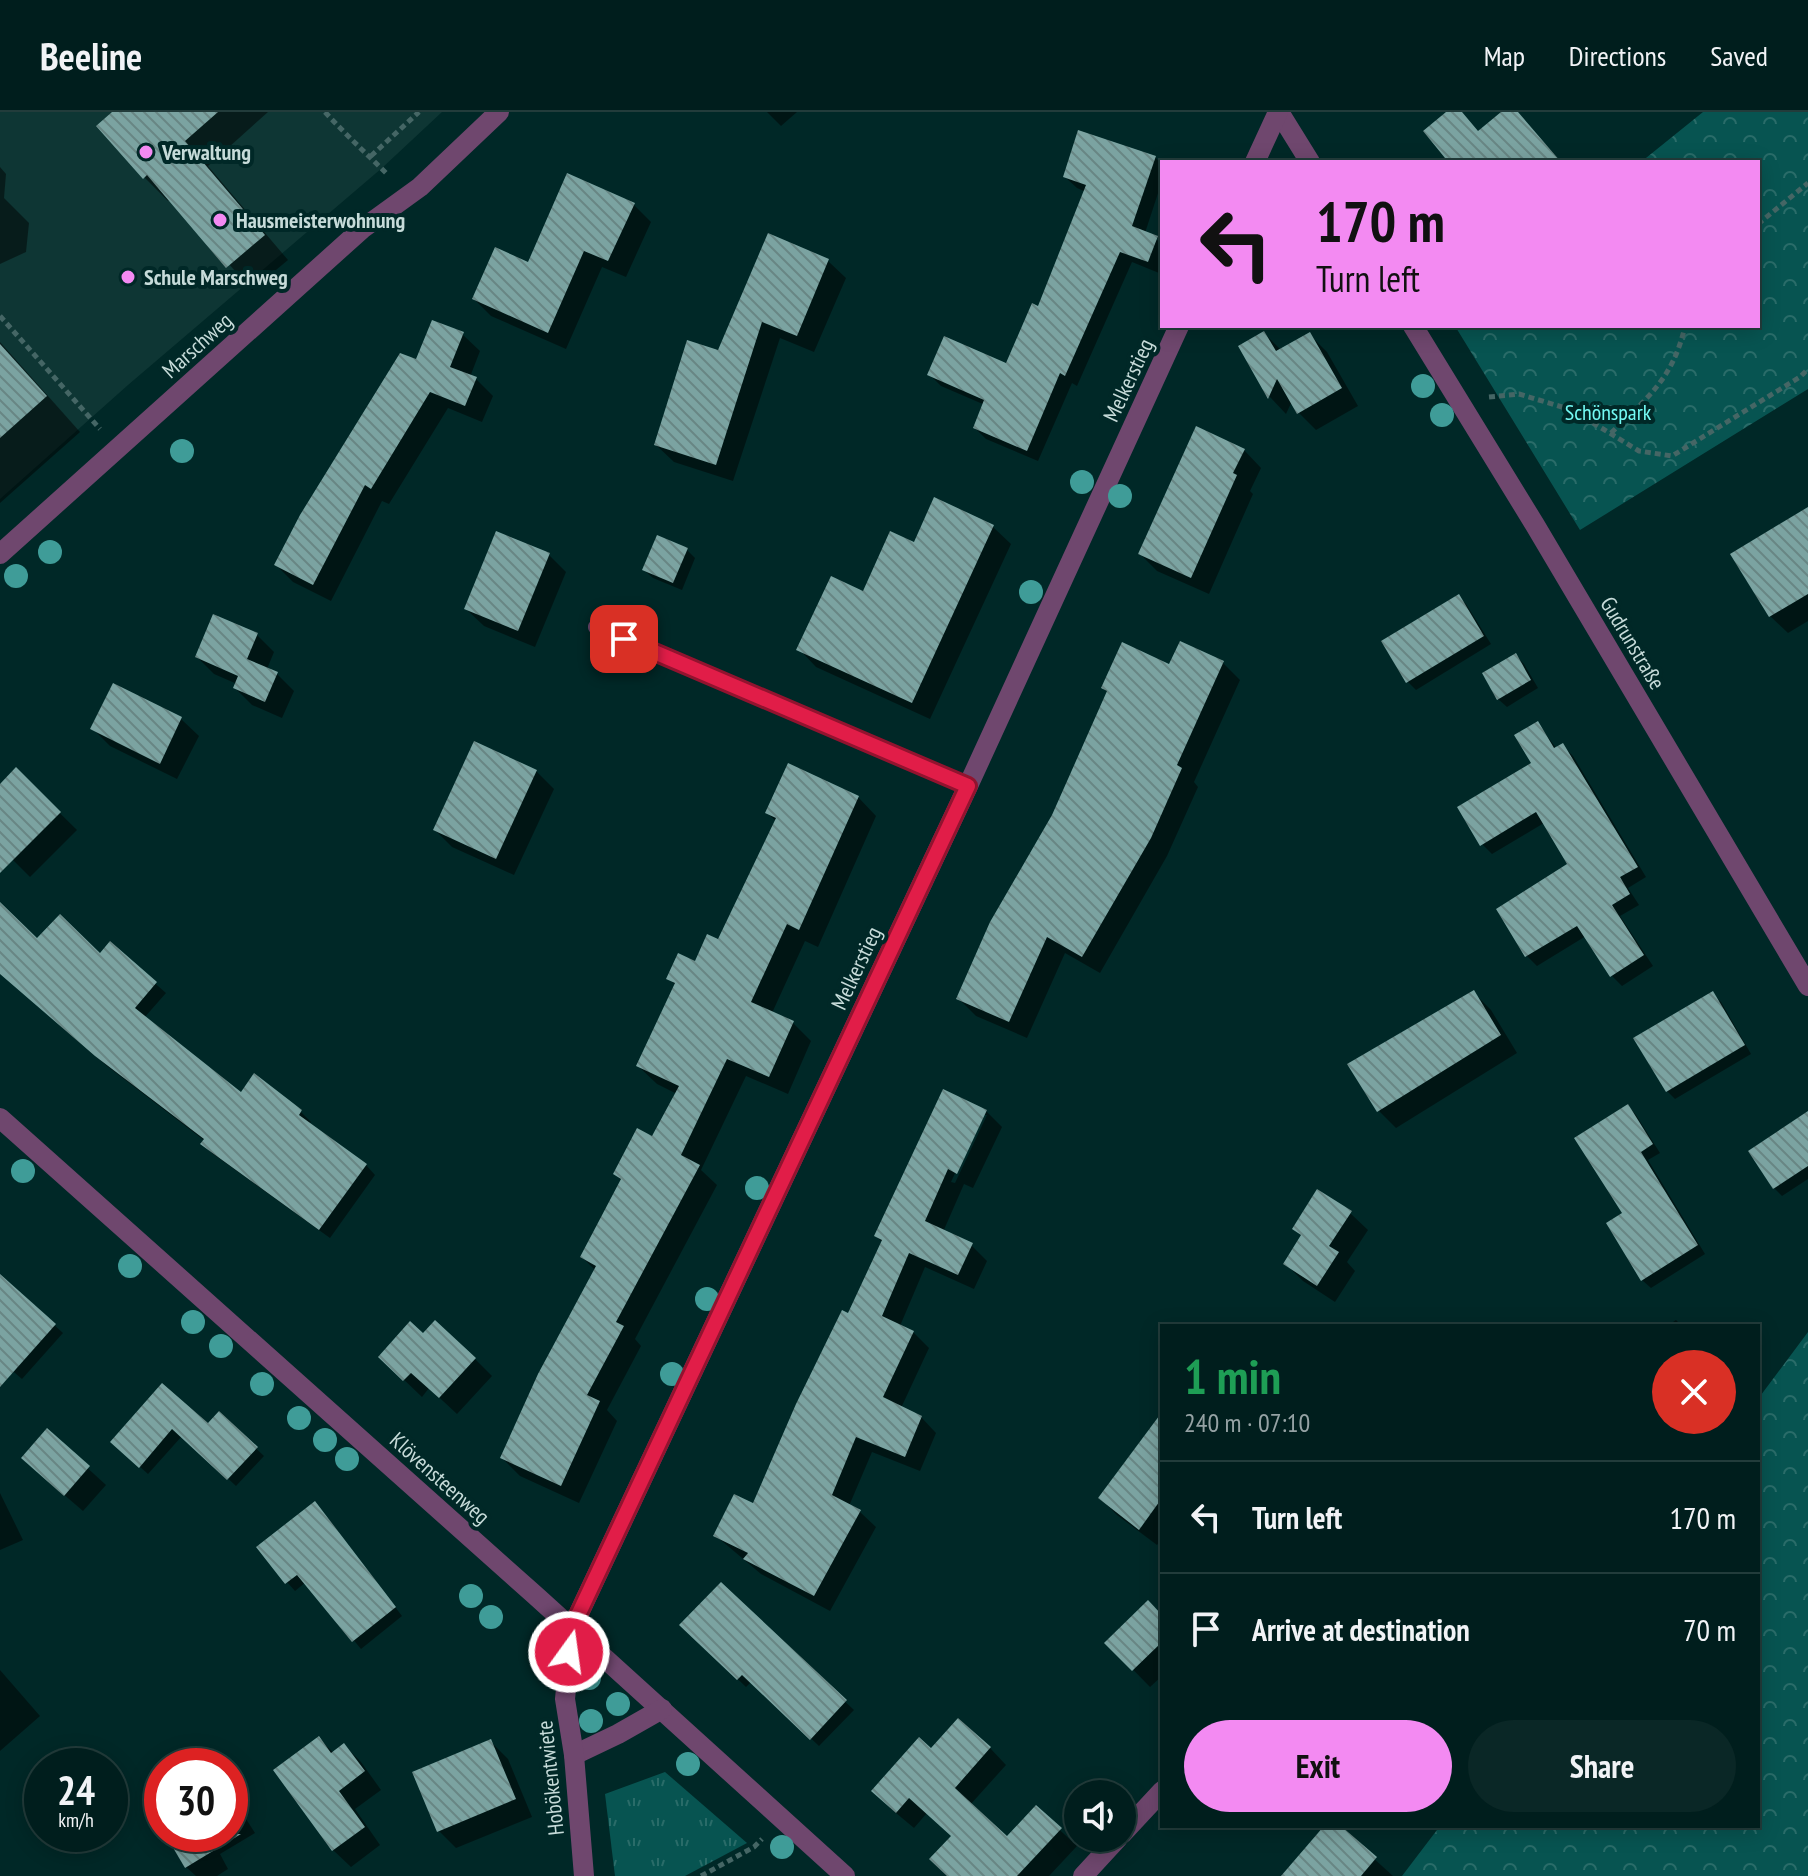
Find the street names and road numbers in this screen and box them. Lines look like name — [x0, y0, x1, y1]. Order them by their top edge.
street label: Marschweg — [156, 306, 238, 384]
street label: Melkerstieg — [1097, 334, 1159, 426]
street label: Gudrunstraße — [1594, 592, 1672, 694]
street label: Melkerstieg — [825, 922, 887, 1014]
street label: Klövensteenweg — [384, 1426, 496, 1530]
street label: Hobökentwiete — [530, 1719, 570, 1837]

